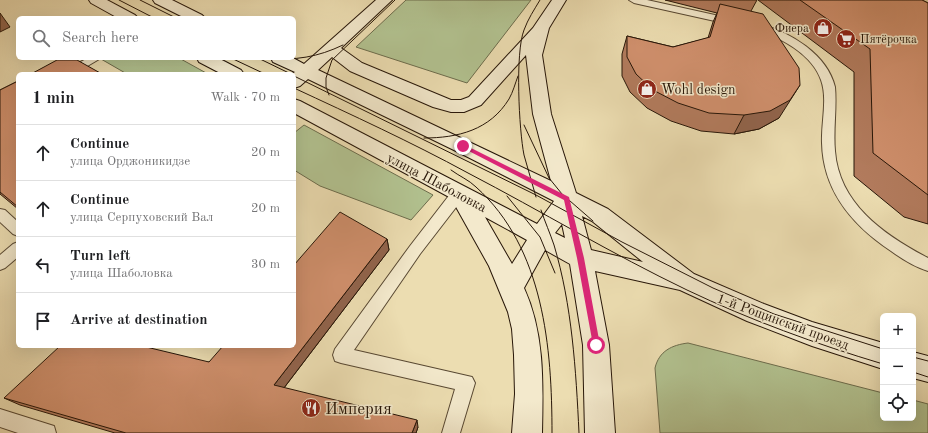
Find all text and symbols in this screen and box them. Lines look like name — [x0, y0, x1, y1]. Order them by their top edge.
search box — [16, 16, 296, 60]
shop icon: Фиера — [812, 17, 834, 39]
place label: Фиера — [775, 23, 809, 35]
icon: search — [30, 27, 52, 49]
supermarket icon: Пятёрочка — [835, 28, 857, 50]
text: Search here — [62, 31, 139, 46]
place label: Пятёрочка — [860, 34, 917, 46]
shop icon: Wohl design — [636, 78, 658, 100]
place label: Wohl design — [661, 83, 736, 97]
text: 1 min — [32, 90, 75, 107]
text: Walk · 70 m — [211, 91, 280, 104]
text: Continue — [70, 137, 129, 152]
route end — [454, 137, 472, 155]
icon: ahead — [32, 142, 54, 164]
text: 20 m — [251, 146, 280, 159]
street label: улица Шаболовка — [384, 151, 489, 215]
text: улица Орджоникидзе — [70, 155, 190, 168]
text: Continue — [70, 193, 129, 208]
icon: ahead — [32, 198, 54, 220]
text: 20 m — [251, 202, 280, 215]
text: улица Серпуховский Вал — [70, 211, 213, 224]
text: Turn left — [70, 249, 130, 264]
icon: left — [32, 254, 54, 276]
text: 30 m — [251, 258, 280, 271]
text: улица Шаболовка — [70, 267, 173, 280]
street label: 1-й Рощинский проезд — [715, 291, 851, 352]
icon: arrive — [32, 310, 54, 332]
text: Arrive at destination — [70, 313, 208, 328]
map controls — [880, 313, 916, 421]
button: + — [880, 313, 916, 349]
route start — [587, 336, 605, 354]
button: − — [880, 349, 916, 385]
button: locate — [880, 385, 916, 421]
restaurant icon: Империя — [300, 397, 322, 419]
place label: Империя — [325, 401, 392, 418]

